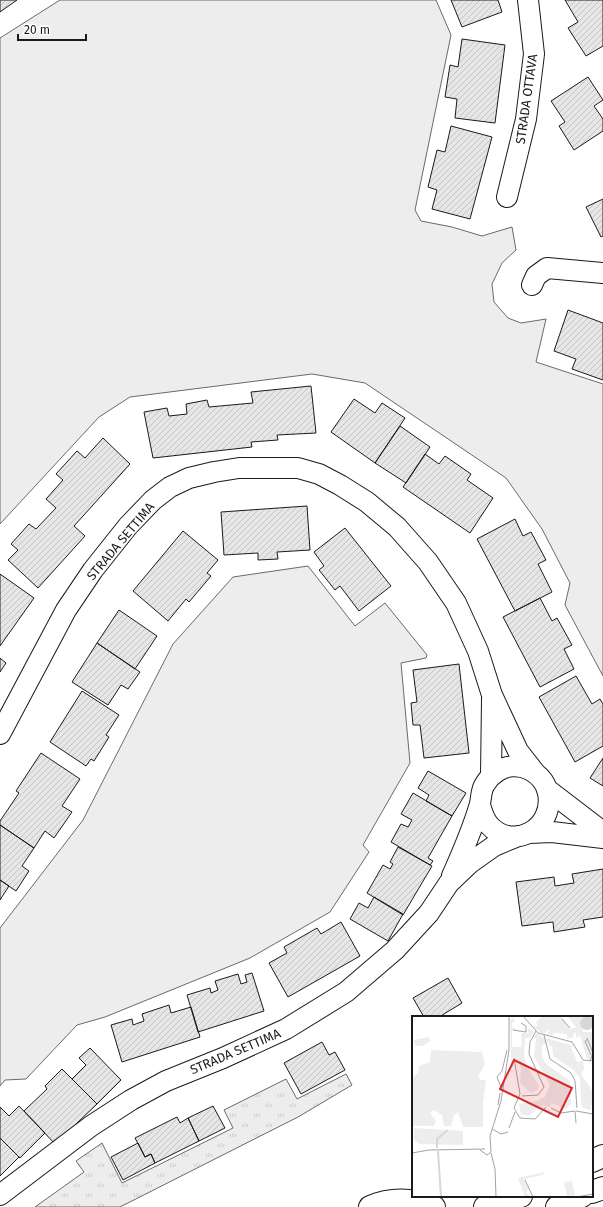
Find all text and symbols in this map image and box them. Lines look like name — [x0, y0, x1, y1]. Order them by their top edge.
scale bar — [18, 16, 86, 42]
text: 20 m — [24, 23, 50, 37]
street label: STRADA OTTAVA — [513, 52, 540, 145]
street label: STRADA SETTIMA — [84, 499, 158, 583]
inset map — [412, 1016, 593, 1197]
street label: STRADA SETTIMA — [188, 1025, 283, 1077]

